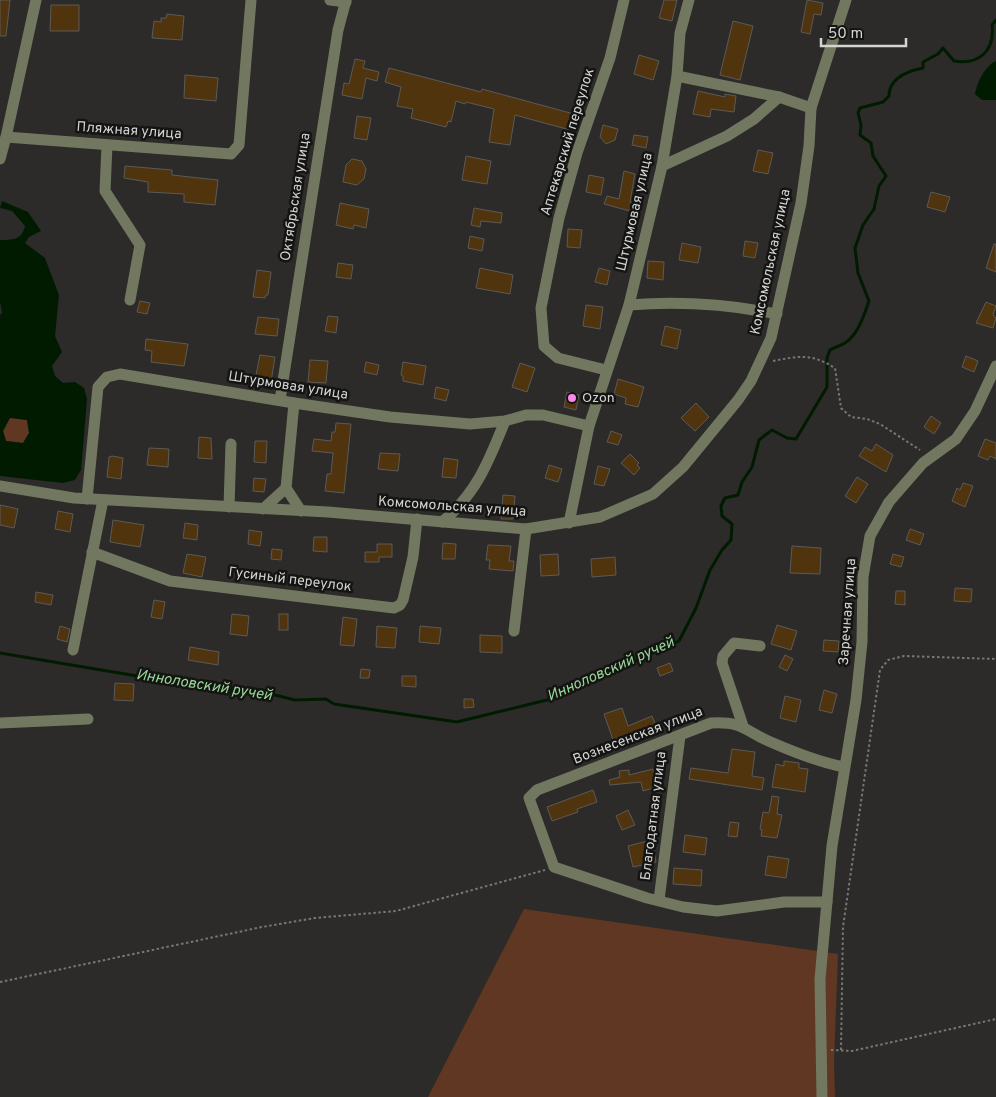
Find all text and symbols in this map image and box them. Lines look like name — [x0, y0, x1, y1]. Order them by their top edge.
scale bar — [821, 15, 906, 47]
text: 50 m — [828, 25, 863, 44]
street label: Аптекарский переулок — [537, 66, 599, 218]
street label: Пляжная улица — [76, 119, 182, 143]
street label: Октябрьская улица — [277, 132, 315, 262]
street label: Штурмовая улица — [613, 151, 657, 273]
street label: Комсомольская улица — [747, 188, 795, 336]
street label: Штурмовая улица — [227, 368, 349, 404]
place label: Ozon — [582, 390, 615, 407]
marker: Ozon — [566, 392, 578, 404]
street label: Комсомольская улица — [377, 493, 527, 521]
street label: Заречная улица — [836, 558, 860, 666]
street label: Гусиный переулок — [227, 564, 353, 596]
water label: Инноловский ручей — [545, 633, 679, 707]
water label: Инноловский ручей — [135, 666, 275, 706]
street label: Вознесенская улица — [571, 703, 705, 769]
street label: Благодатная улица — [638, 751, 670, 881]

